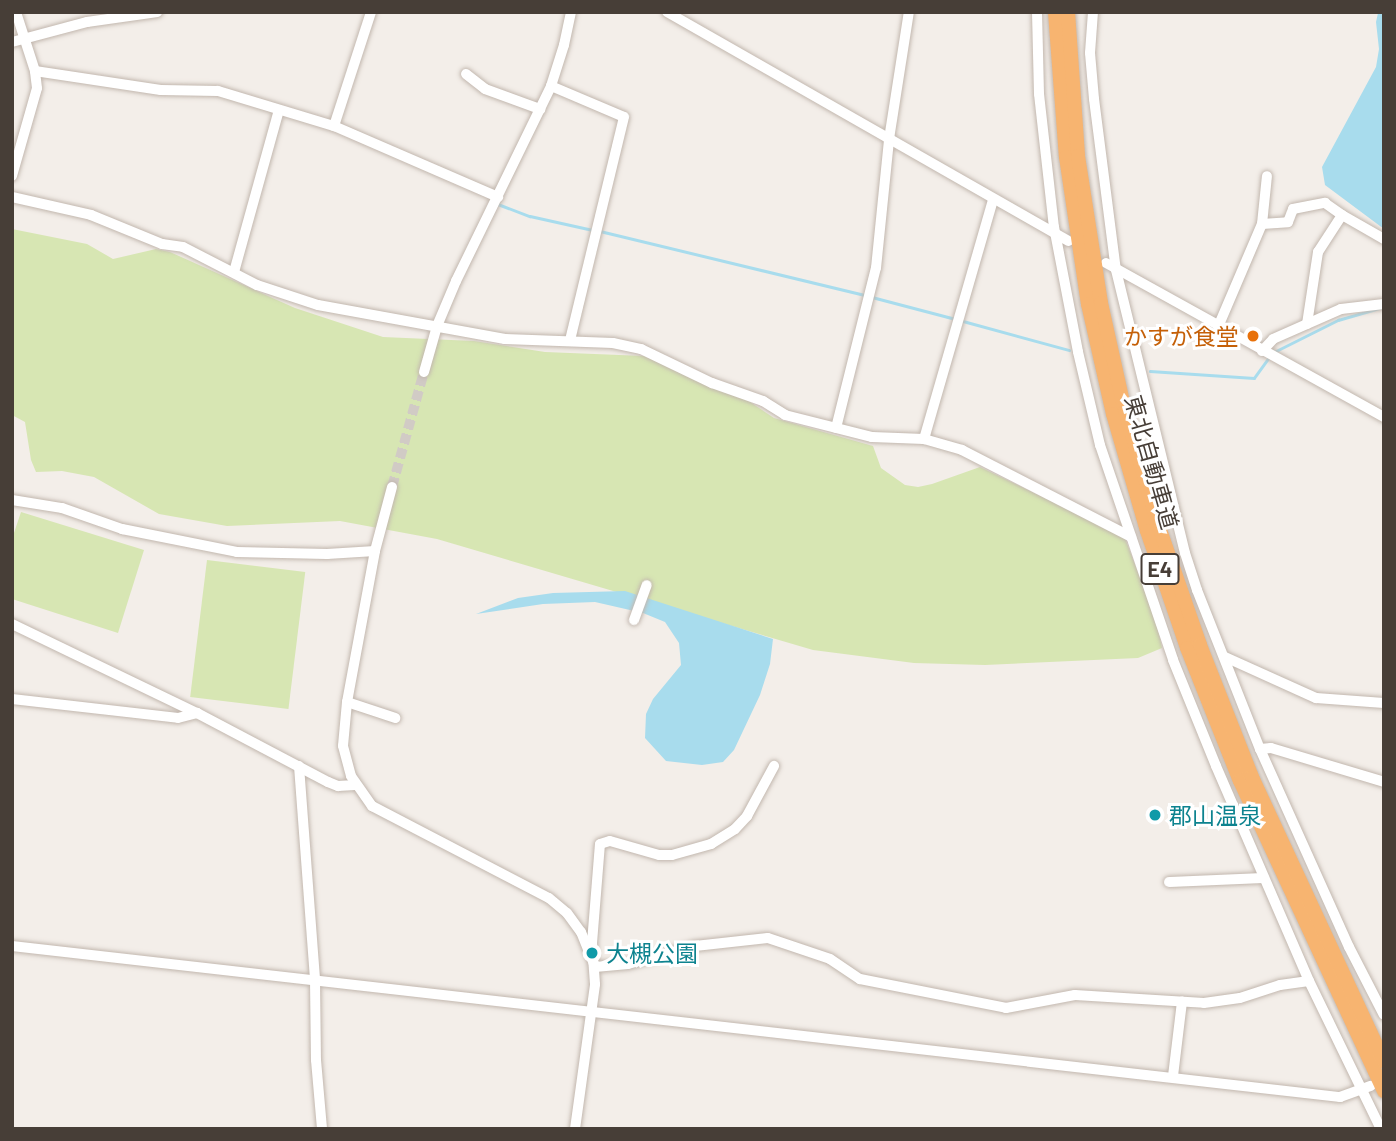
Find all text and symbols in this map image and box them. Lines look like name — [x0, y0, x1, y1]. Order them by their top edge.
place label: かすが食堂 — [1124, 322, 1239, 350]
marker: かすが食堂 — [1245, 328, 1261, 344]
street label: 東北自動車道 — [1120, 392, 1184, 532]
road number: E4 — [1139, 552, 1181, 586]
place label: 郡山温泉 — [1169, 801, 1261, 829]
marker: 郡山温泉 — [1147, 807, 1163, 823]
place label: 大槻公園 — [606, 939, 698, 967]
marker: 大槻公園 — [584, 945, 600, 961]

